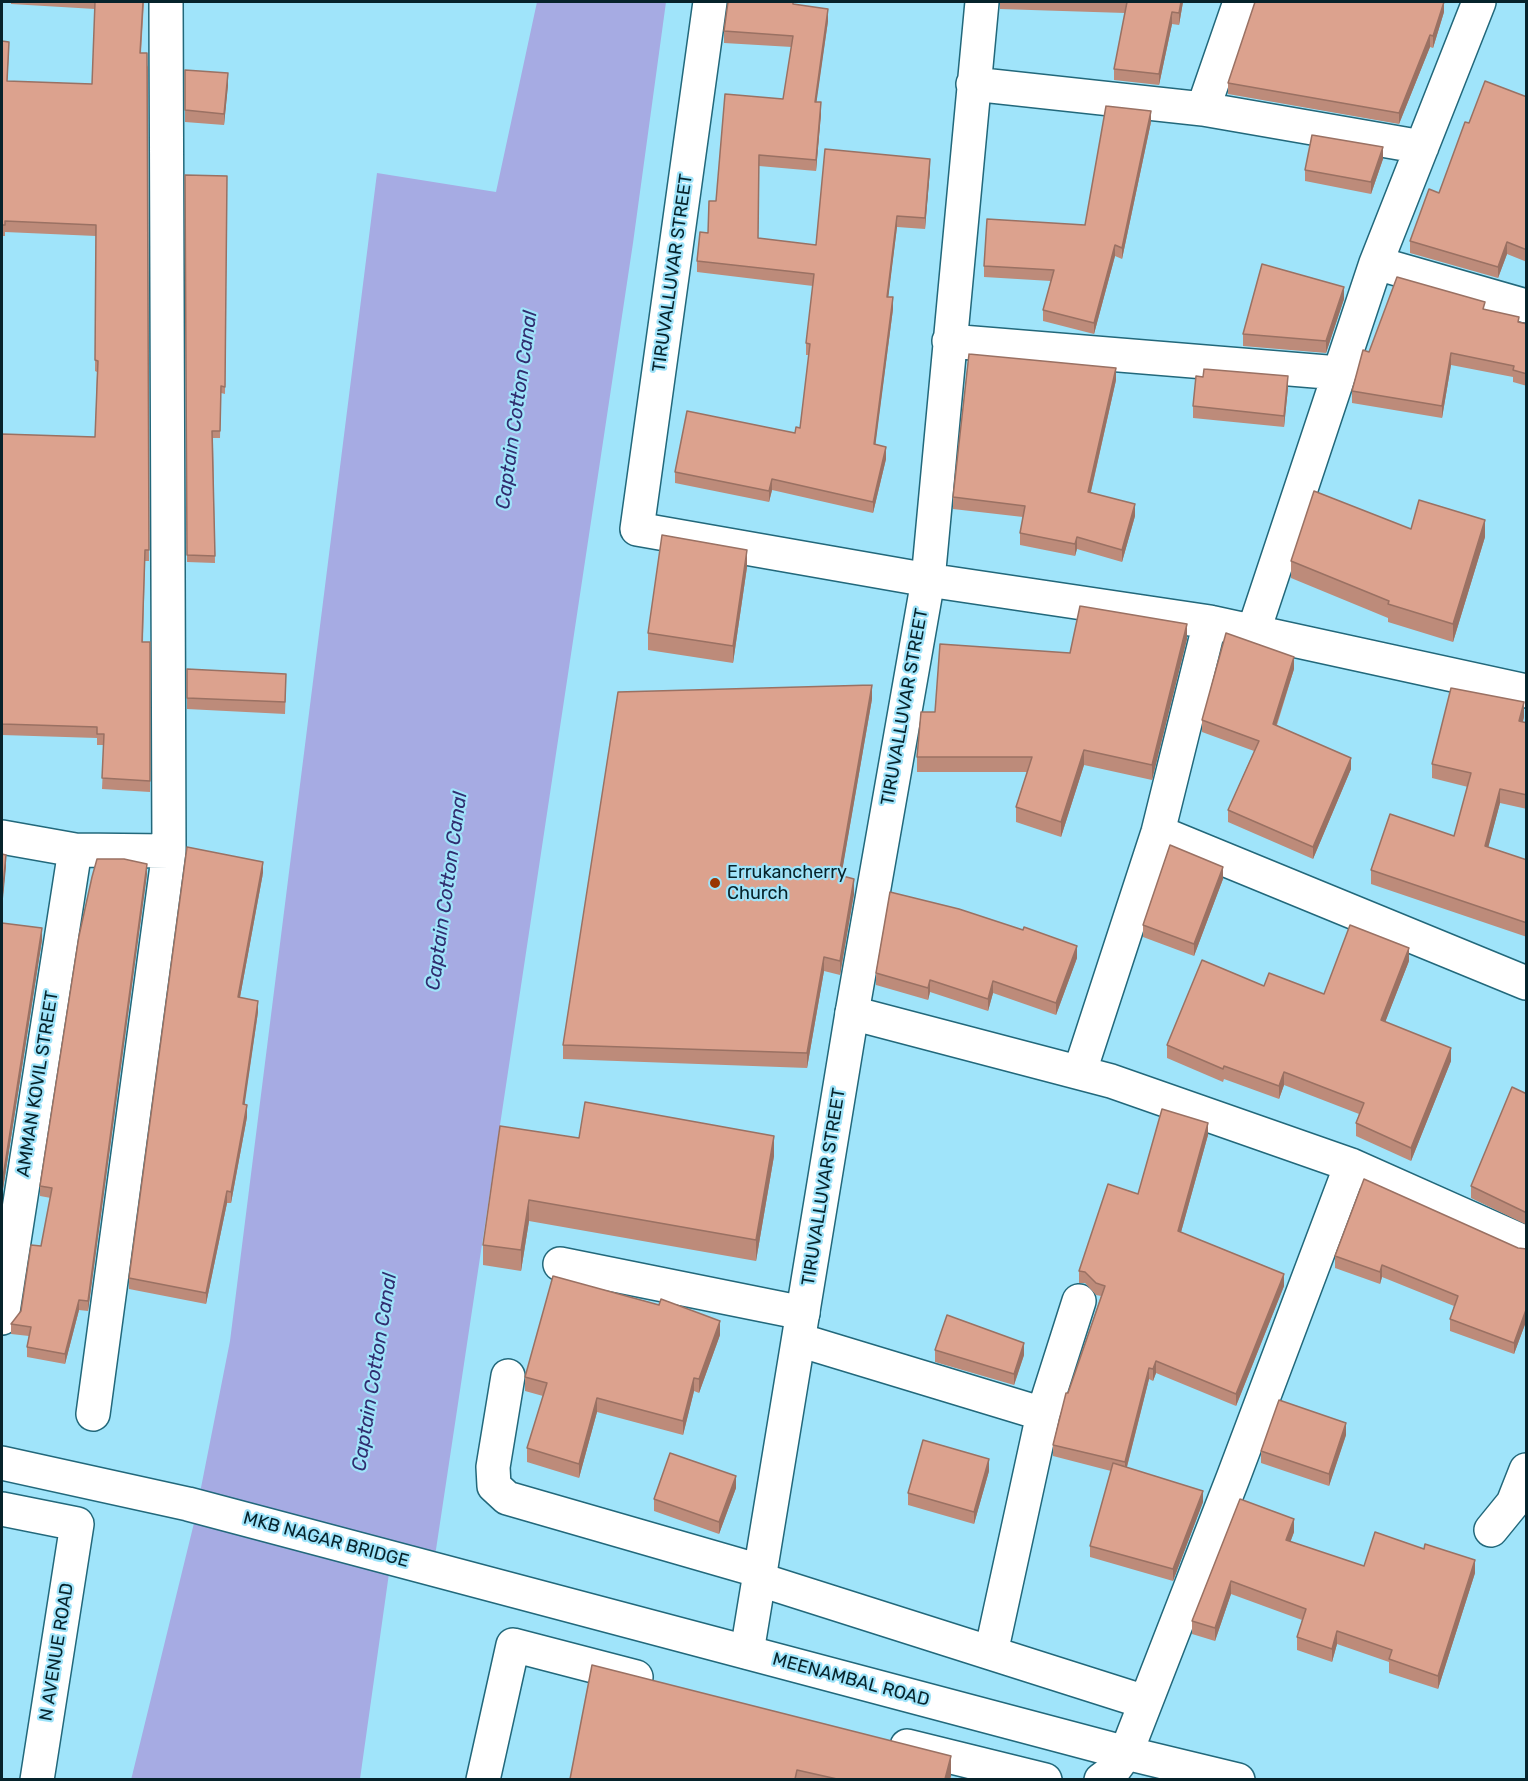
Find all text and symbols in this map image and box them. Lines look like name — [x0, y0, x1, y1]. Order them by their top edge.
street label: TIRUVALLUVAR STREET — [648, 172, 698, 374]
water label: Captain Cotton Canal — [491, 309, 543, 511]
street label: TIRUVALLUVAR STREET — [877, 607, 933, 807]
water label: Captain Cotton Canal — [421, 790, 473, 992]
place label: Errukancherry Church — [727, 862, 847, 904]
marker: Errukancherry Church — [708, 876, 722, 890]
street label: AMMAN KOVIL STREET — [13, 989, 63, 1179]
street label: TIRUVALLUVAR STREET — [798, 1087, 850, 1287]
water label: Captain Cotton Canal — [347, 1271, 403, 1473]
street label: MKB NAGAR BRIDGE — [241, 1508, 411, 1572]
street label: N AVENUE ROAD — [35, 1581, 79, 1723]
street label: MEENAMBAL ROAD — [770, 1649, 932, 1711]

